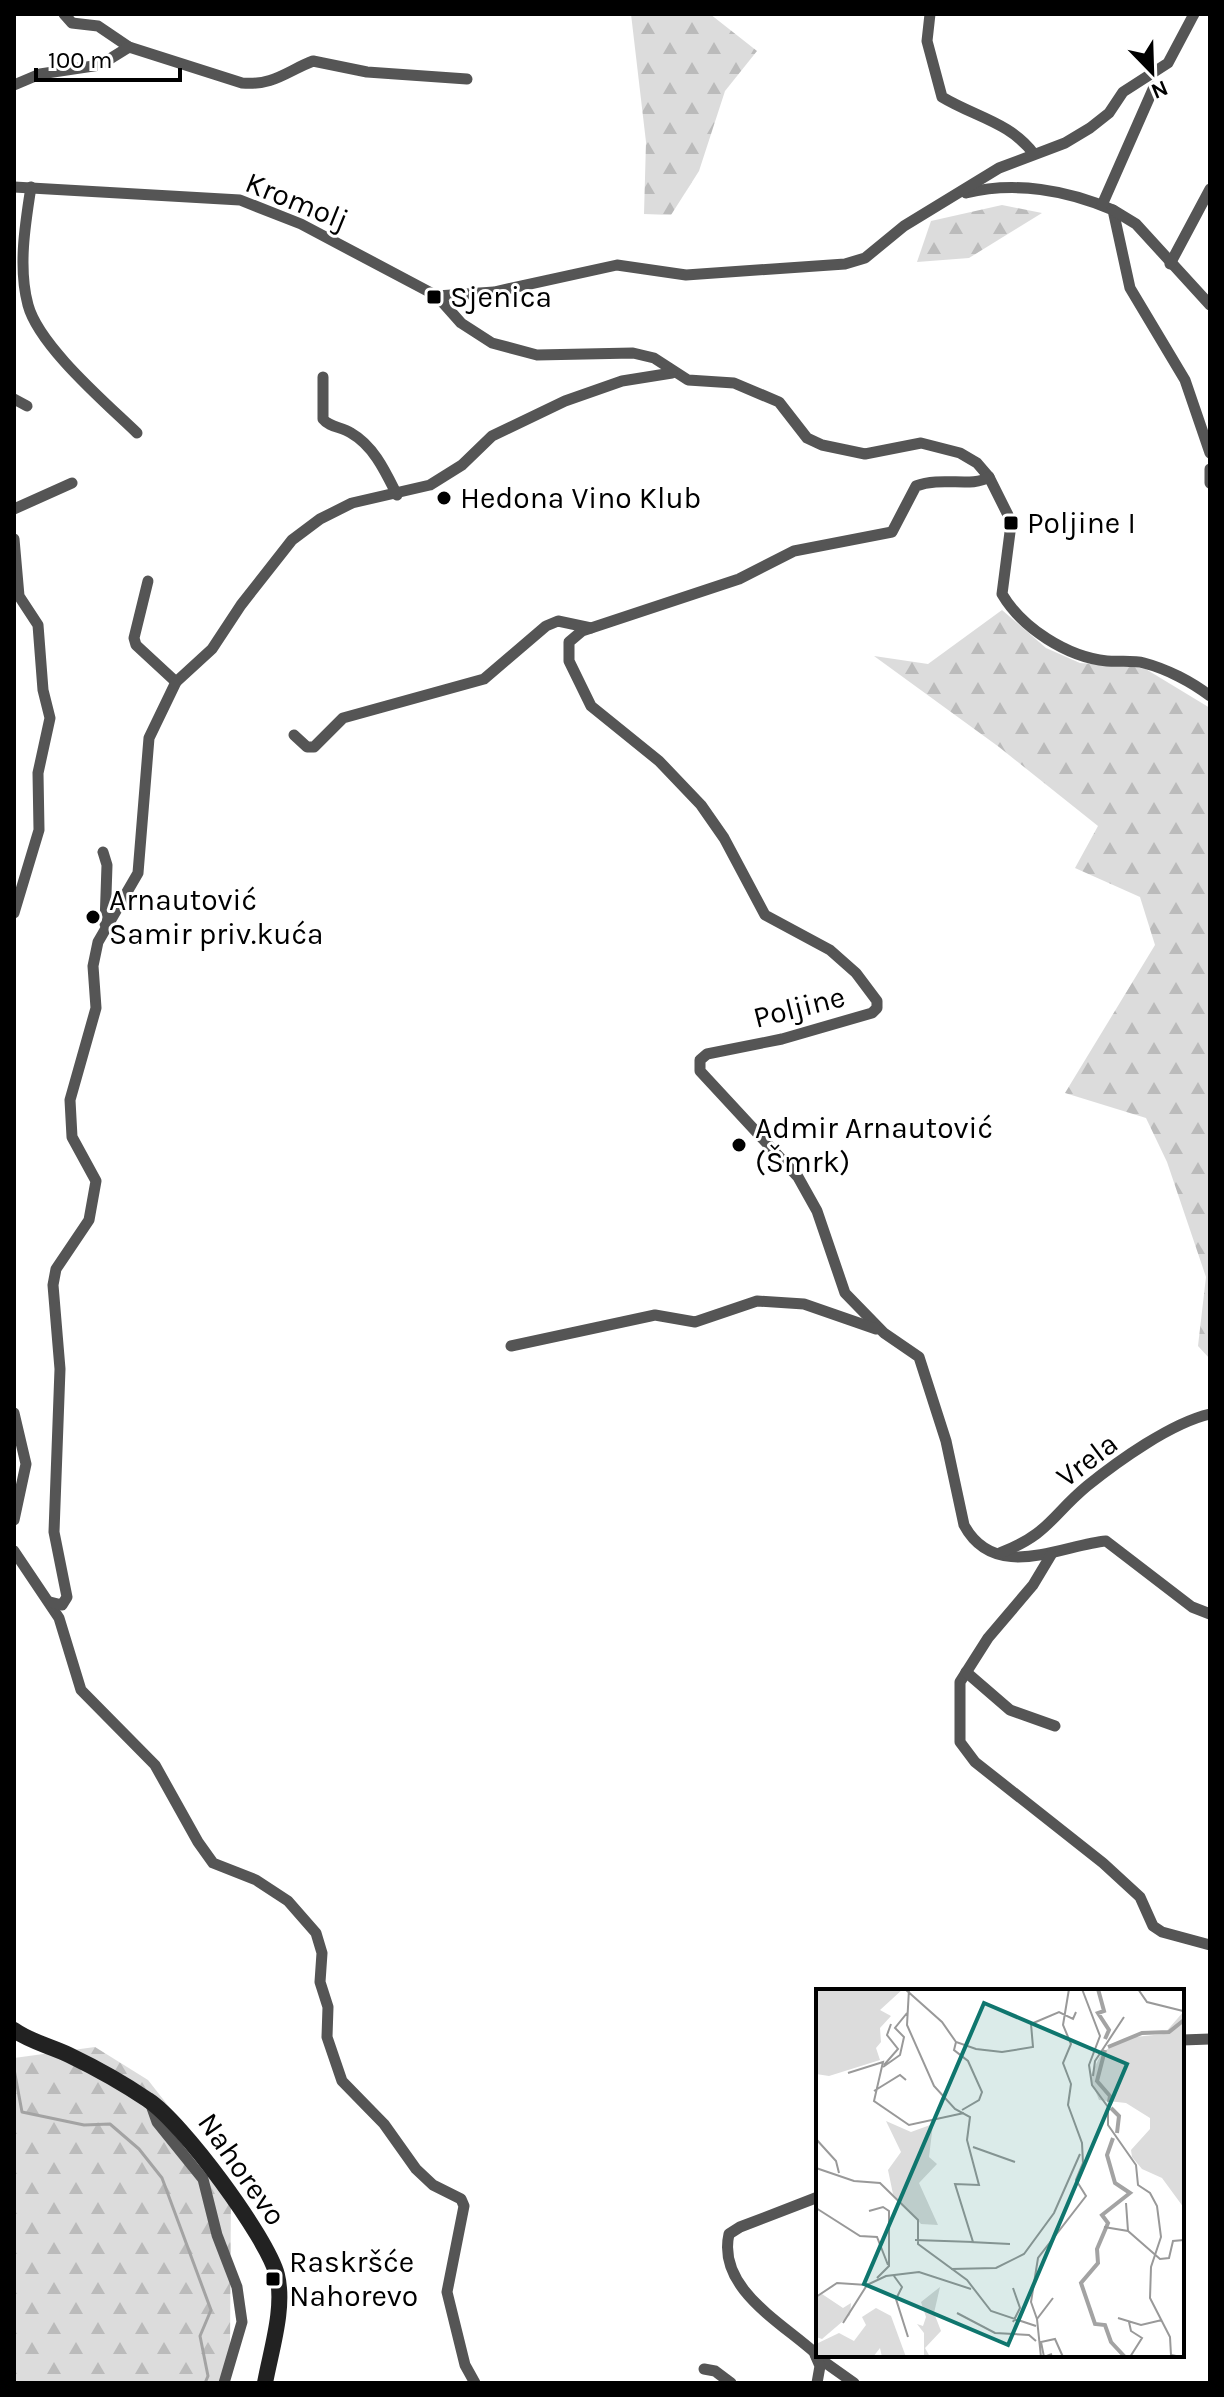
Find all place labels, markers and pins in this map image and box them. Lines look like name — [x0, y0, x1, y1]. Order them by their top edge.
place label: Sjenica — [450, 279, 552, 315]
marker: Sjenica — [425, 288, 443, 306]
place label: Hedona Vino Klub — [460, 480, 701, 516]
marker: Hedona Vino Klub — [435, 489, 453, 507]
place label: Poljine I — [1027, 505, 1136, 541]
marker: Poljine I — [1002, 514, 1020, 532]
place label: Arnautović Samir priv.kuća — [109, 882, 323, 952]
marker: Arnautović Samir priv.kuća — [84, 908, 102, 926]
place label: Admir Arnautović (Šmrk) — [755, 1110, 993, 1180]
marker: Admir Arnautović (Šmrk) — [730, 1136, 748, 1154]
place label: Raskršće Nahorevo — [289, 2244, 418, 2314]
marker: Raskršće Nahorevo — [264, 2270, 282, 2288]

